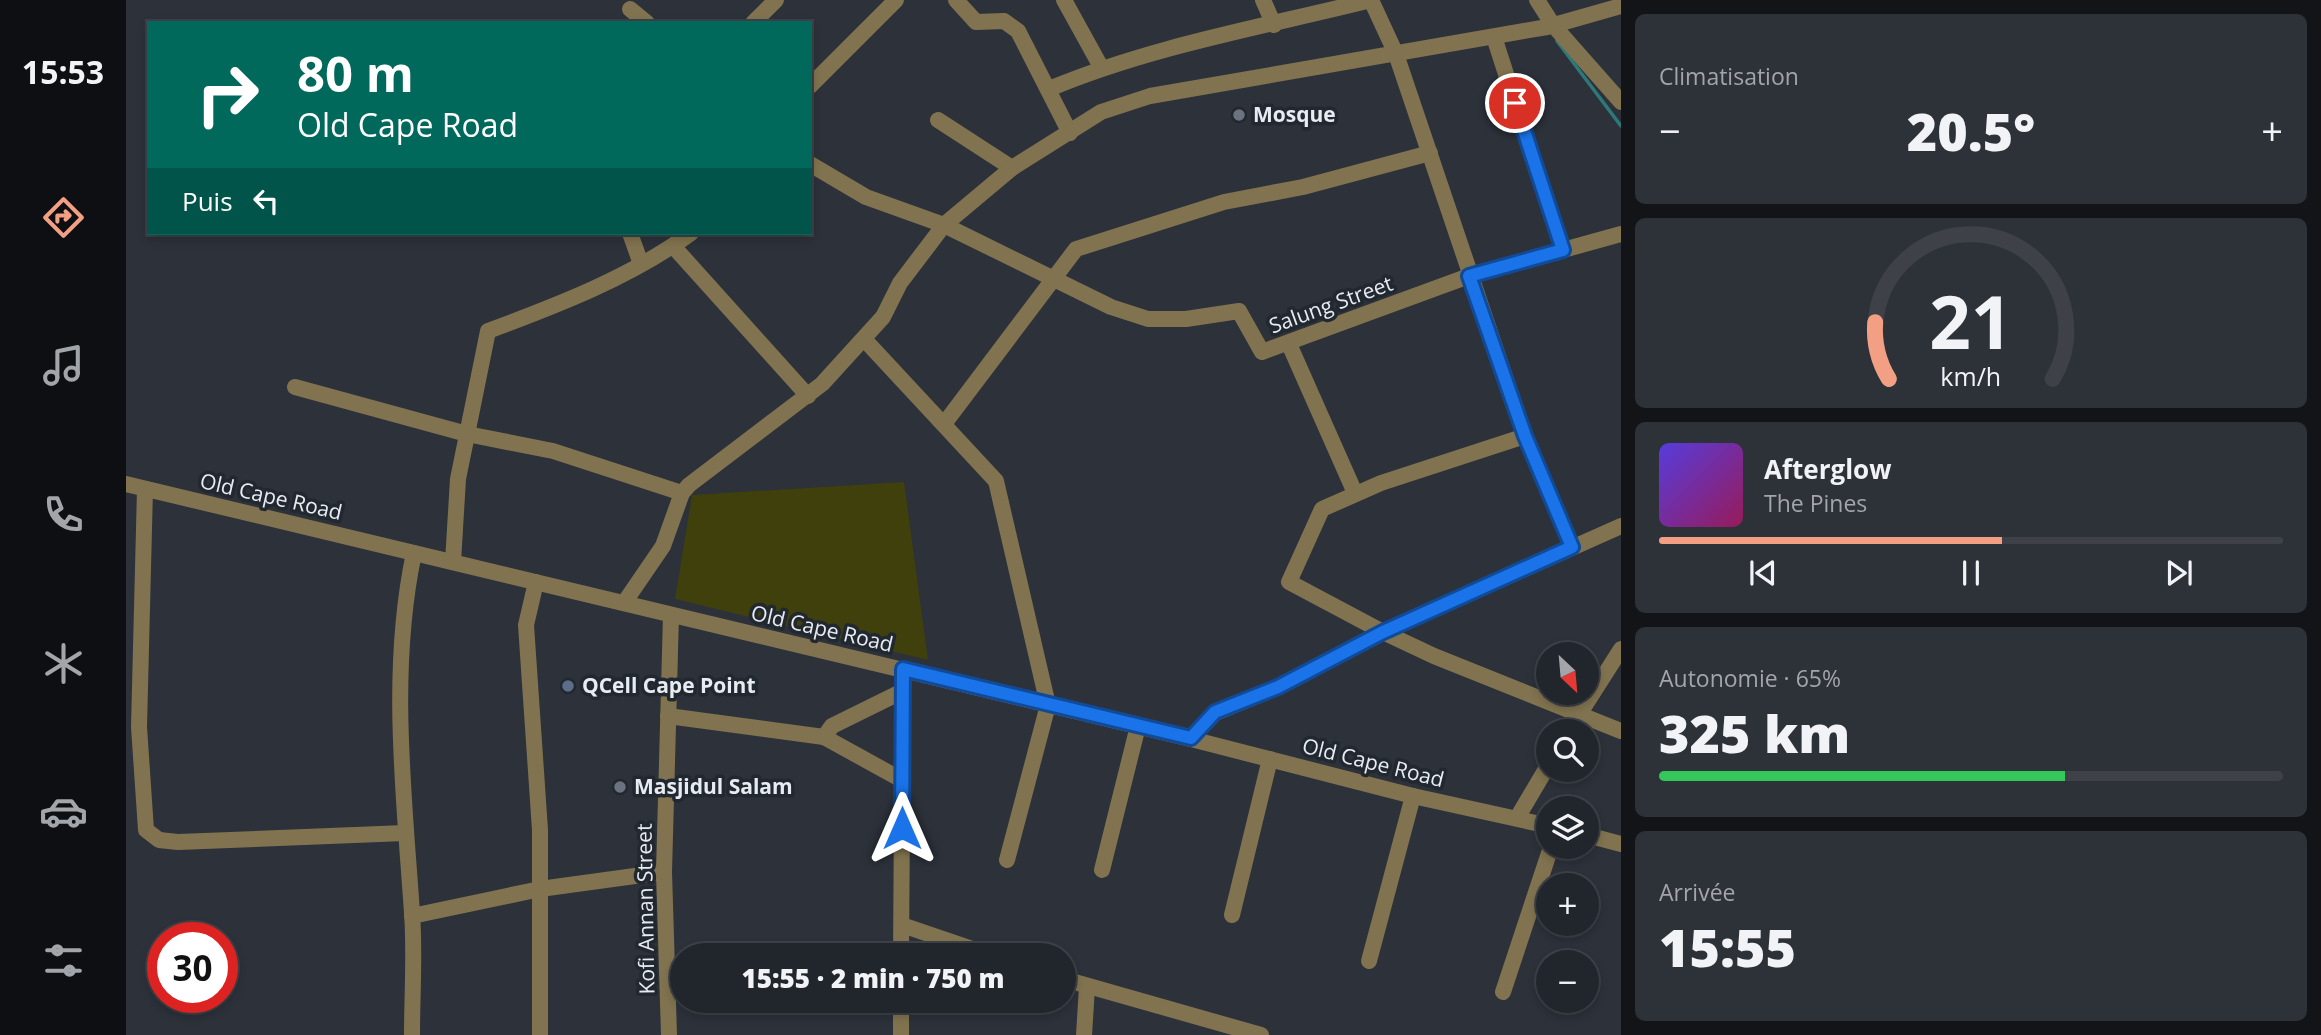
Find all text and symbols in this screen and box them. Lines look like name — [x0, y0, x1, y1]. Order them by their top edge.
text: 80 m — [297, 40, 414, 106]
icon: right — [182, 49, 273, 140]
text: 15:53 — [22, 50, 104, 93]
text: Climatisation — [1659, 60, 1799, 92]
pin — [1485, 73, 1545, 133]
icon: arrive — [1496, 84, 1534, 122]
text: 20.5° — [1907, 95, 2035, 166]
place label: Mosque — [1253, 100, 1336, 128]
text: Old Cape Road — [297, 103, 518, 146]
text: − — [1659, 104, 1681, 156]
text: + — [2261, 104, 2283, 156]
marker: Mosque — [1231, 107, 1247, 123]
icon: left — [247, 182, 285, 220]
text: Puis — [182, 183, 233, 219]
icon: directions — [39, 193, 88, 242]
street label: Salung Street — [1265, 269, 1396, 339]
text: 21 — [1929, 272, 2013, 371]
icon: music — [39, 341, 88, 390]
text: km/h — [1941, 359, 2001, 393]
text: Afterglow — [1764, 451, 1891, 487]
street label: Old Cape Road — [197, 466, 345, 526]
text: The Pines — [1764, 487, 1867, 519]
icon: phone — [39, 490, 88, 539]
icon: previous — [1744, 554, 1782, 592]
icon: pause — [1952, 554, 1990, 592]
icon: next — [2160, 554, 2198, 592]
street label: Old Cape Road — [748, 598, 896, 658]
icon: climate — [39, 639, 88, 688]
north arrow — [1536, 642, 1600, 705]
map controls — [1536, 642, 1599, 1013]
text: Autonomie · 65% — [1659, 662, 1841, 694]
place label: QCell Cape Point — [582, 671, 756, 699]
marker: QCell Cape Point — [560, 678, 576, 694]
text: 325 km — [1659, 697, 1850, 768]
button: search — [1536, 719, 1599, 782]
street label: Old Cape Road — [1299, 731, 1447, 793]
place label: Masjidul Salam — [634, 772, 793, 800]
marker: Masjidul Salam — [612, 779, 628, 795]
icon: car — [39, 787, 88, 836]
position arrow — [865, 791, 939, 865]
button: layers — [1536, 796, 1599, 859]
street label: Kofi Annan Street — [630, 823, 660, 995]
button: + — [1536, 873, 1599, 936]
text: Arrivée — [1659, 876, 1735, 908]
text: 15:55 — [1659, 911, 1796, 982]
speed limit sign: 30 — [147, 922, 238, 1013]
icon: filters — [39, 936, 88, 985]
button: − — [1536, 950, 1599, 1013]
text: 15:55 · 2 min · 750 m — [742, 960, 1004, 996]

